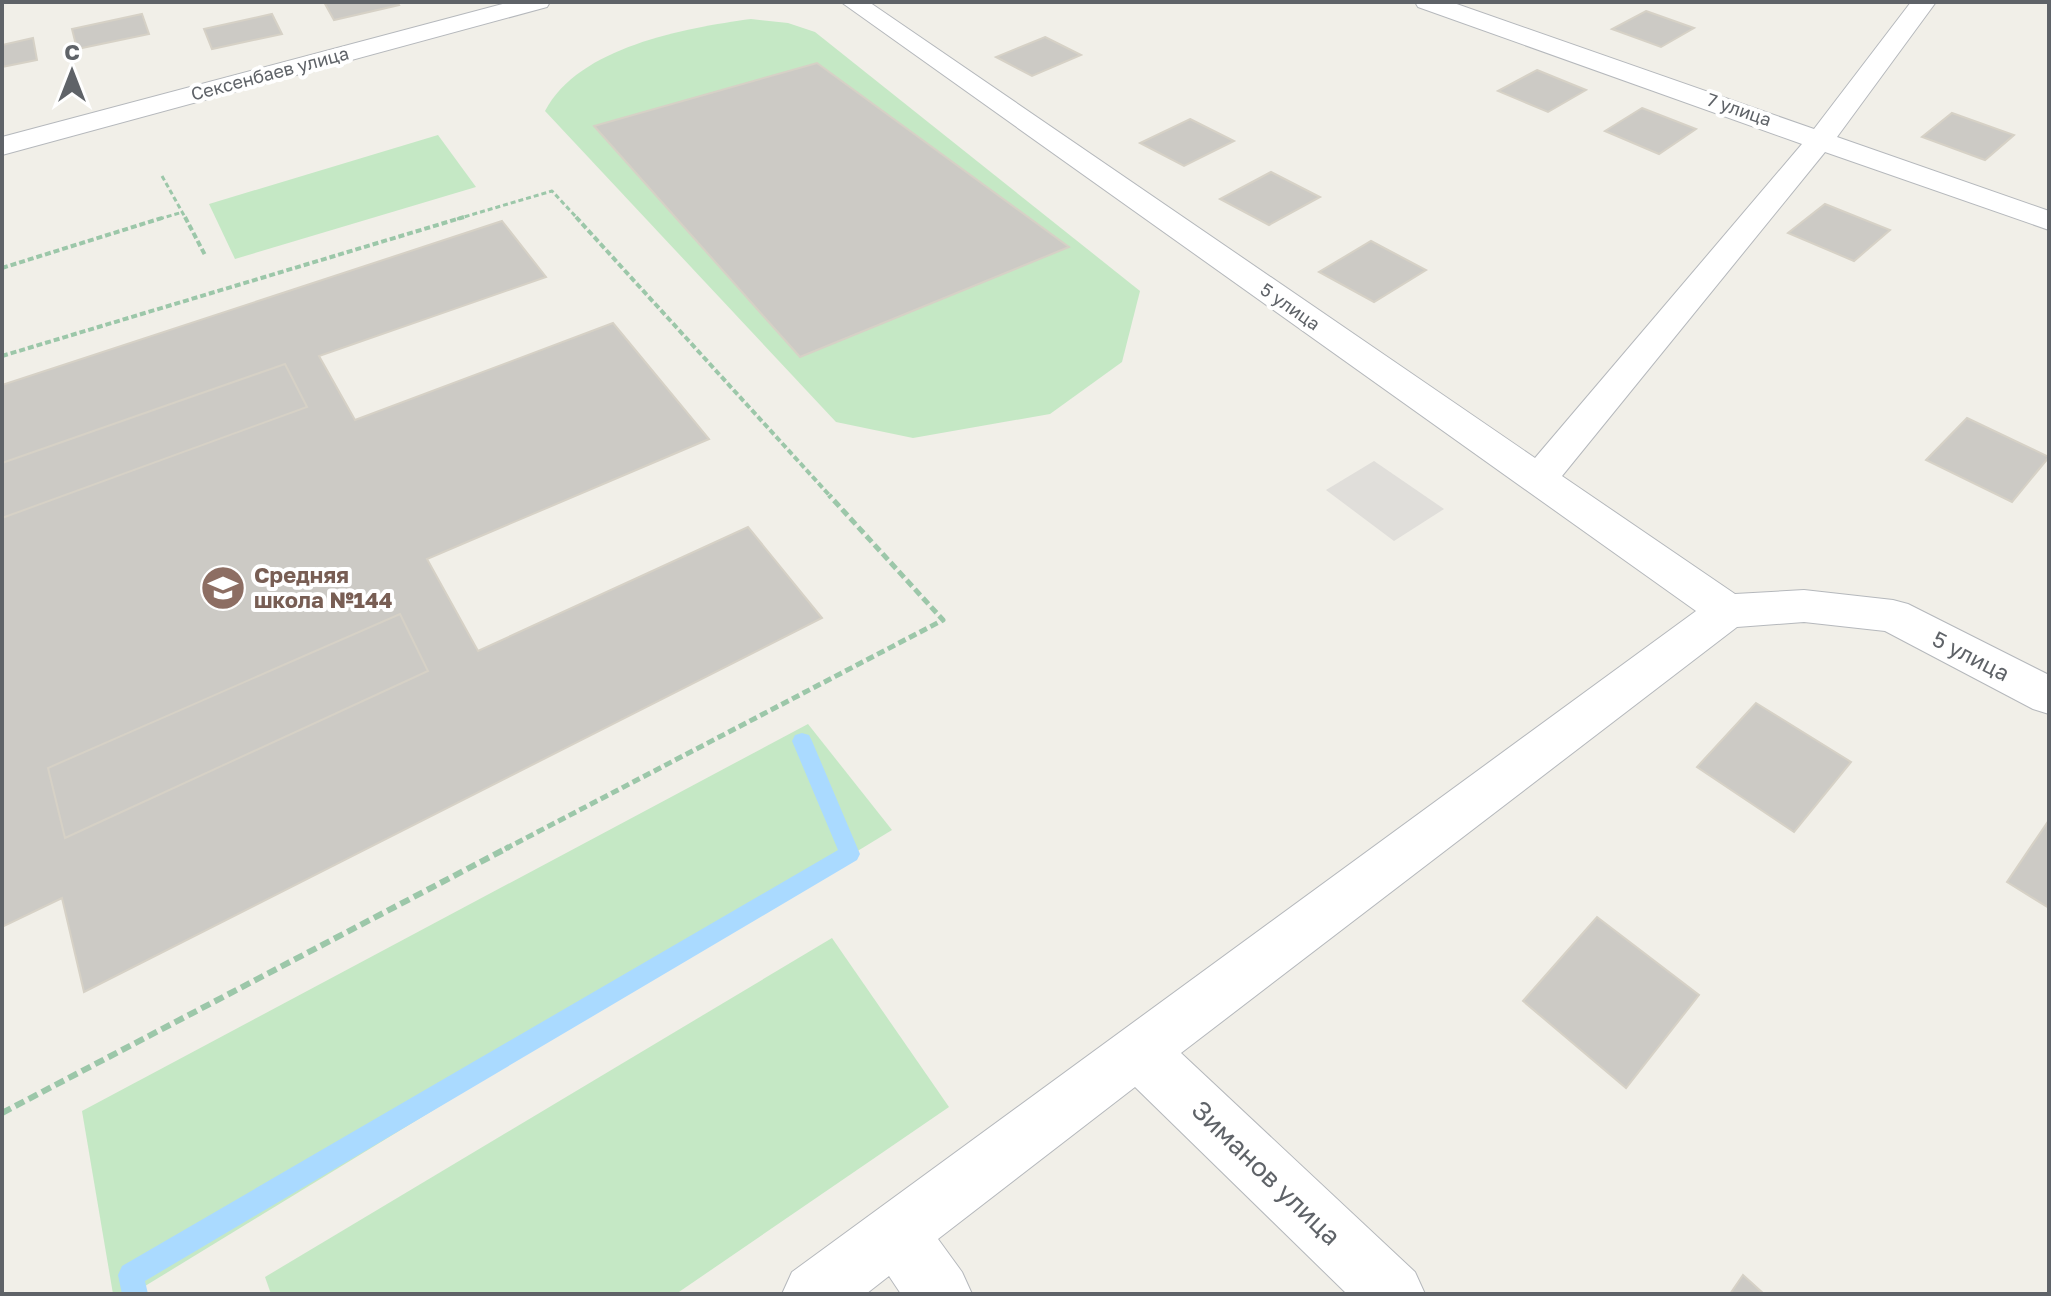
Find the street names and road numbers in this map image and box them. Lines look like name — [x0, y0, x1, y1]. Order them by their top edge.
street label: Сексенбаев улица — [188, 41, 351, 105]
street label: 7 улица — [1704, 88, 1774, 130]
street label: 5 улица — [1257, 278, 1325, 335]
street label: 5 улица — [1928, 625, 2014, 686]
street label: Зиманов улица — [1186, 1094, 1347, 1251]

